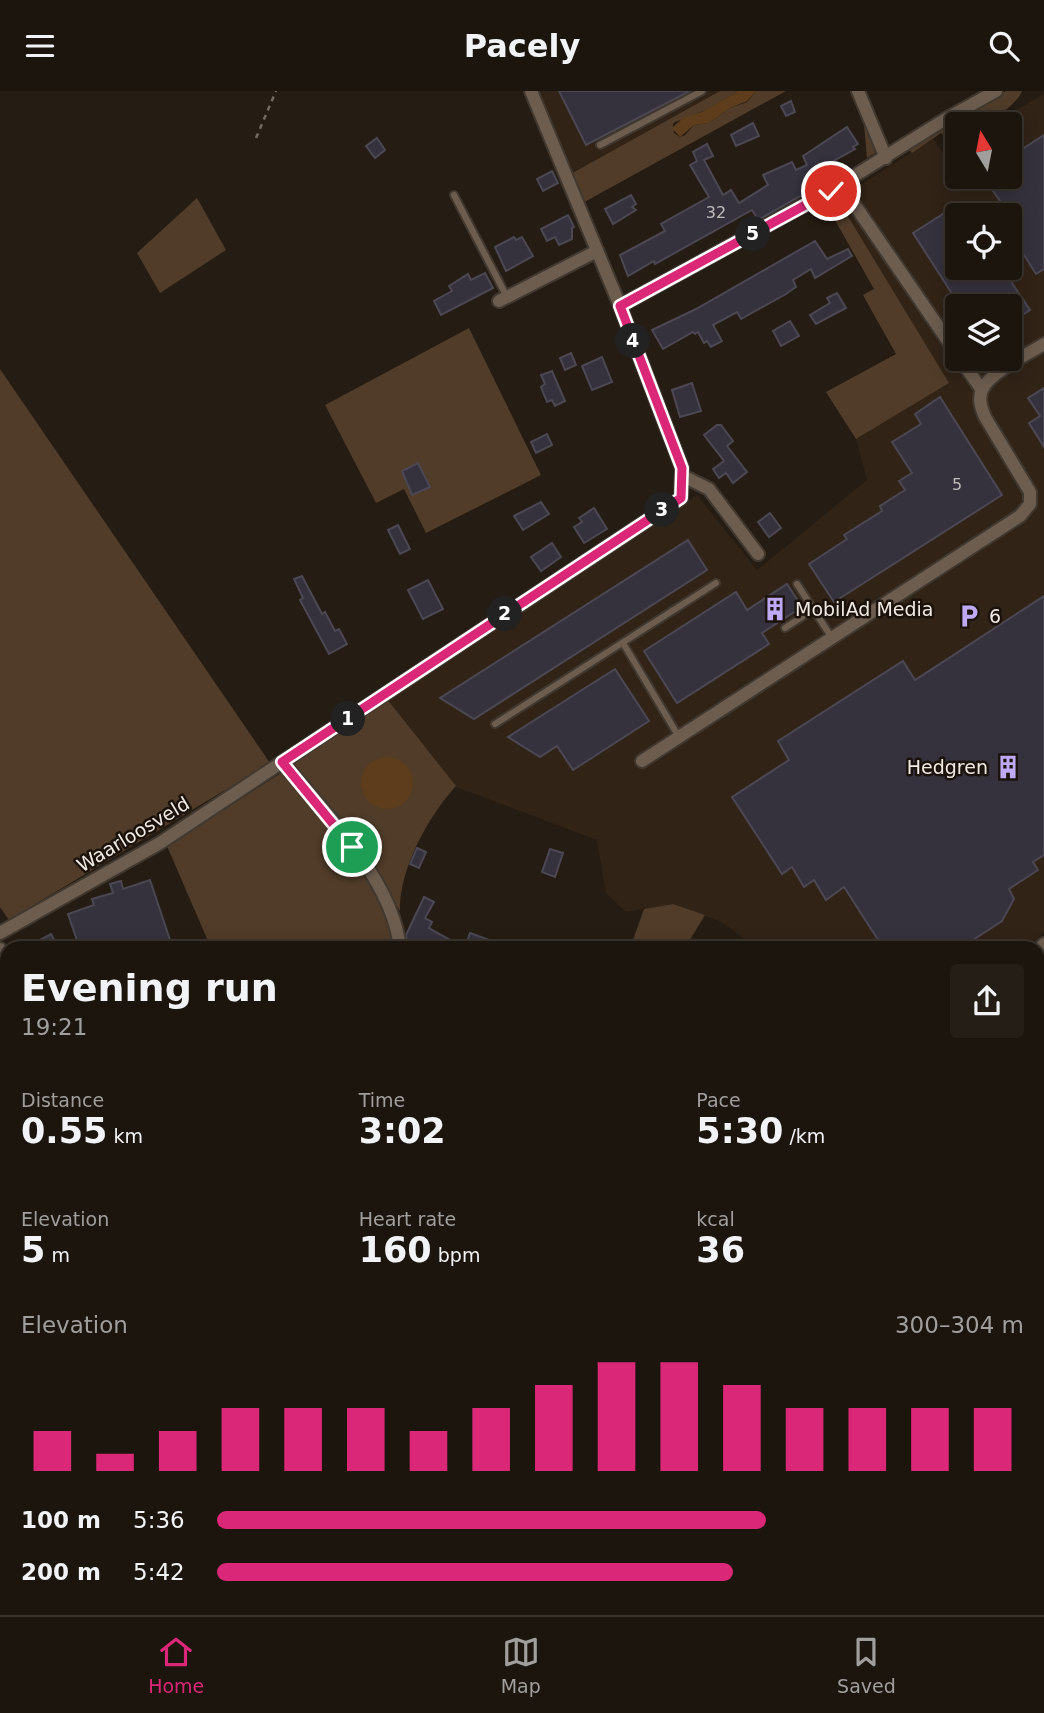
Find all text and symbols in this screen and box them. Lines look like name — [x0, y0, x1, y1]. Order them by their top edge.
icon: menu — [21, 27, 59, 65]
text: Pacely — [464, 27, 580, 65]
icon: search — [985, 27, 1023, 65]
north arrow — [945, 112, 1022, 189]
map controls — [945, 112, 1022, 371]
pin — [801, 161, 861, 221]
icon: check — [812, 172, 850, 210]
house number: 32 — [706, 203, 726, 222]
button: locate — [945, 203, 1022, 280]
pin: 5 — [736, 216, 770, 251]
text: 5 — [746, 222, 759, 244]
button: layers — [945, 294, 1022, 371]
pin: 4 — [616, 323, 650, 359]
text: 4 — [626, 329, 639, 351]
house number: 5 — [952, 475, 962, 494]
pin: 3 — [644, 493, 680, 527]
text: 3 — [655, 498, 668, 520]
building icon: MobilAd Media — [761, 595, 789, 623]
pin: 2 — [488, 596, 522, 631]
place label: MobilAd Media — [795, 598, 933, 620]
text: 2 — [498, 602, 511, 624]
parking icon: 6 — [955, 602, 983, 630]
place label: 6 — [989, 605, 1001, 627]
pin: 1 — [330, 701, 366, 737]
text: 1 — [341, 707, 354, 729]
building icon: Hedgren — [994, 753, 1022, 781]
place label: Hedgren — [907, 756, 988, 778]
street label: Waarloosveld — [73, 792, 193, 876]
pin — [322, 817, 382, 877]
icon: arrive — [333, 828, 371, 866]
button: share — [950, 964, 1024, 1038]
text: Evening run — [21, 966, 278, 1010]
text: 19:21 — [21, 1014, 87, 1040]
text: Distance — [21, 1089, 104, 1111]
text: Time — [359, 1089, 405, 1111]
text: Pace — [696, 1089, 741, 1111]
text: 0.55 — [21, 1111, 107, 1151]
text: 3:02 — [359, 1111, 446, 1151]
text: 5:30 — [696, 1111, 783, 1151]
text: km — [107, 1125, 143, 1147]
text: /km — [783, 1125, 825, 1147]
text: Elevation — [21, 1208, 109, 1230]
text: Heart rate — [359, 1208, 456, 1230]
text: kcal — [696, 1208, 735, 1230]
text: 5 — [21, 1230, 45, 1270]
text: 160 — [359, 1230, 432, 1270]
text: 36 — [696, 1230, 745, 1270]
text: m — [45, 1244, 70, 1266]
text: bpm — [432, 1244, 480, 1266]
text: Elevation — [21, 1312, 128, 1338]
text: 300–304 m — [895, 1312, 1024, 1338]
text: 100 m — [21, 1507, 101, 1533]
text: 5:36 — [133, 1507, 185, 1533]
text: 200 m — [21, 1559, 101, 1585]
text: 5:42 — [133, 1559, 185, 1585]
tab: Home — [148, 1633, 204, 1697]
tab: Map — [501, 1633, 541, 1697]
tab: Saved — [837, 1633, 896, 1697]

